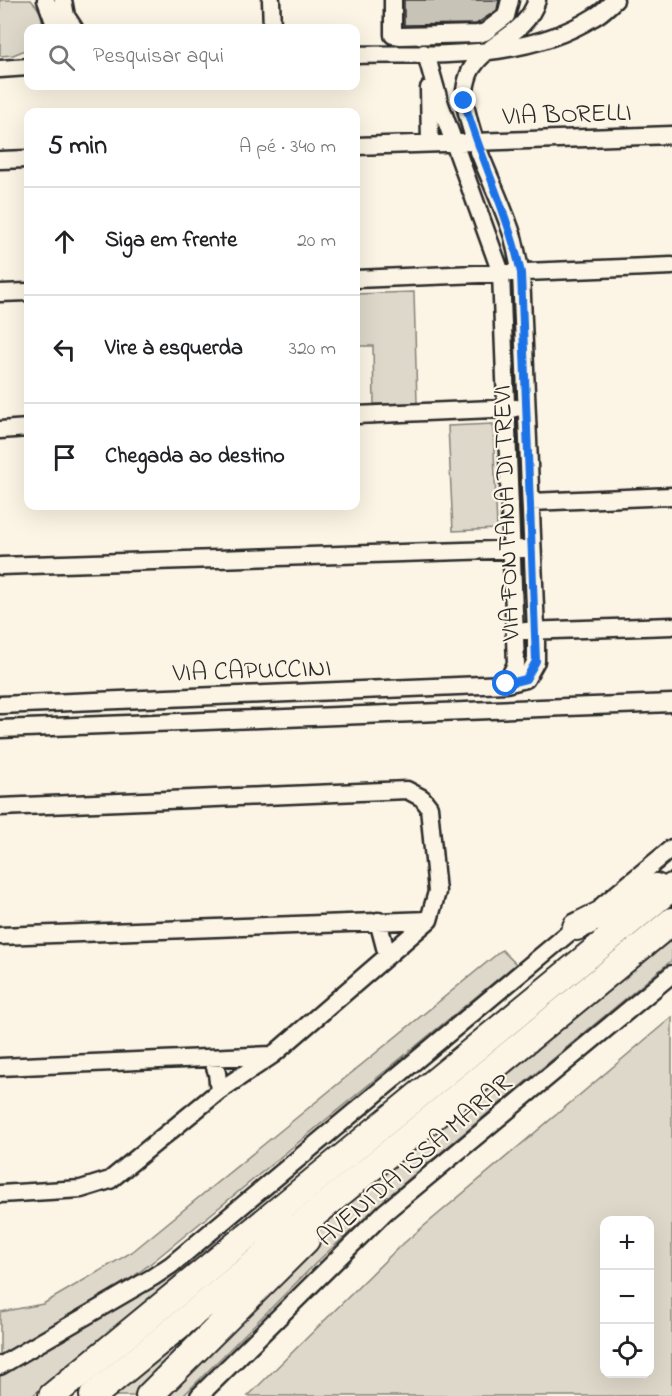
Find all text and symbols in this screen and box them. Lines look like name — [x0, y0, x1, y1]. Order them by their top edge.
search box — [24, 24, 360, 90]
icon: search — [45, 41, 78, 74]
text: Pesquisar aqui — [93, 41, 224, 73]
route end — [450, 87, 476, 113]
street label: VIA BORELLI — [501, 95, 632, 137]
text: 5 min — [48, 128, 107, 166]
text: A pé · 340 m — [239, 133, 336, 162]
icon: ahead — [48, 225, 81, 258]
text: Siga em frente — [105, 225, 237, 257]
text: 20 m — [297, 227, 336, 256]
icon: left — [48, 333, 81, 366]
text: Vire à esquerda — [105, 333, 243, 365]
text: 320 m — [289, 335, 336, 364]
street label: VIA FONTANA DI TREVI — [485, 384, 531, 643]
icon: arrive — [48, 441, 81, 474]
text: Chegada ao destino — [105, 441, 285, 473]
street label: VIA CAPUCCINI — [171, 650, 332, 694]
route start — [492, 670, 518, 696]
street label: AVENIDA ISSA MARAR — [309, 1065, 521, 1257]
map controls — [600, 1216, 654, 1378]
button: + — [600, 1216, 654, 1270]
button: − — [600, 1270, 654, 1324]
button: locate — [600, 1324, 654, 1378]

